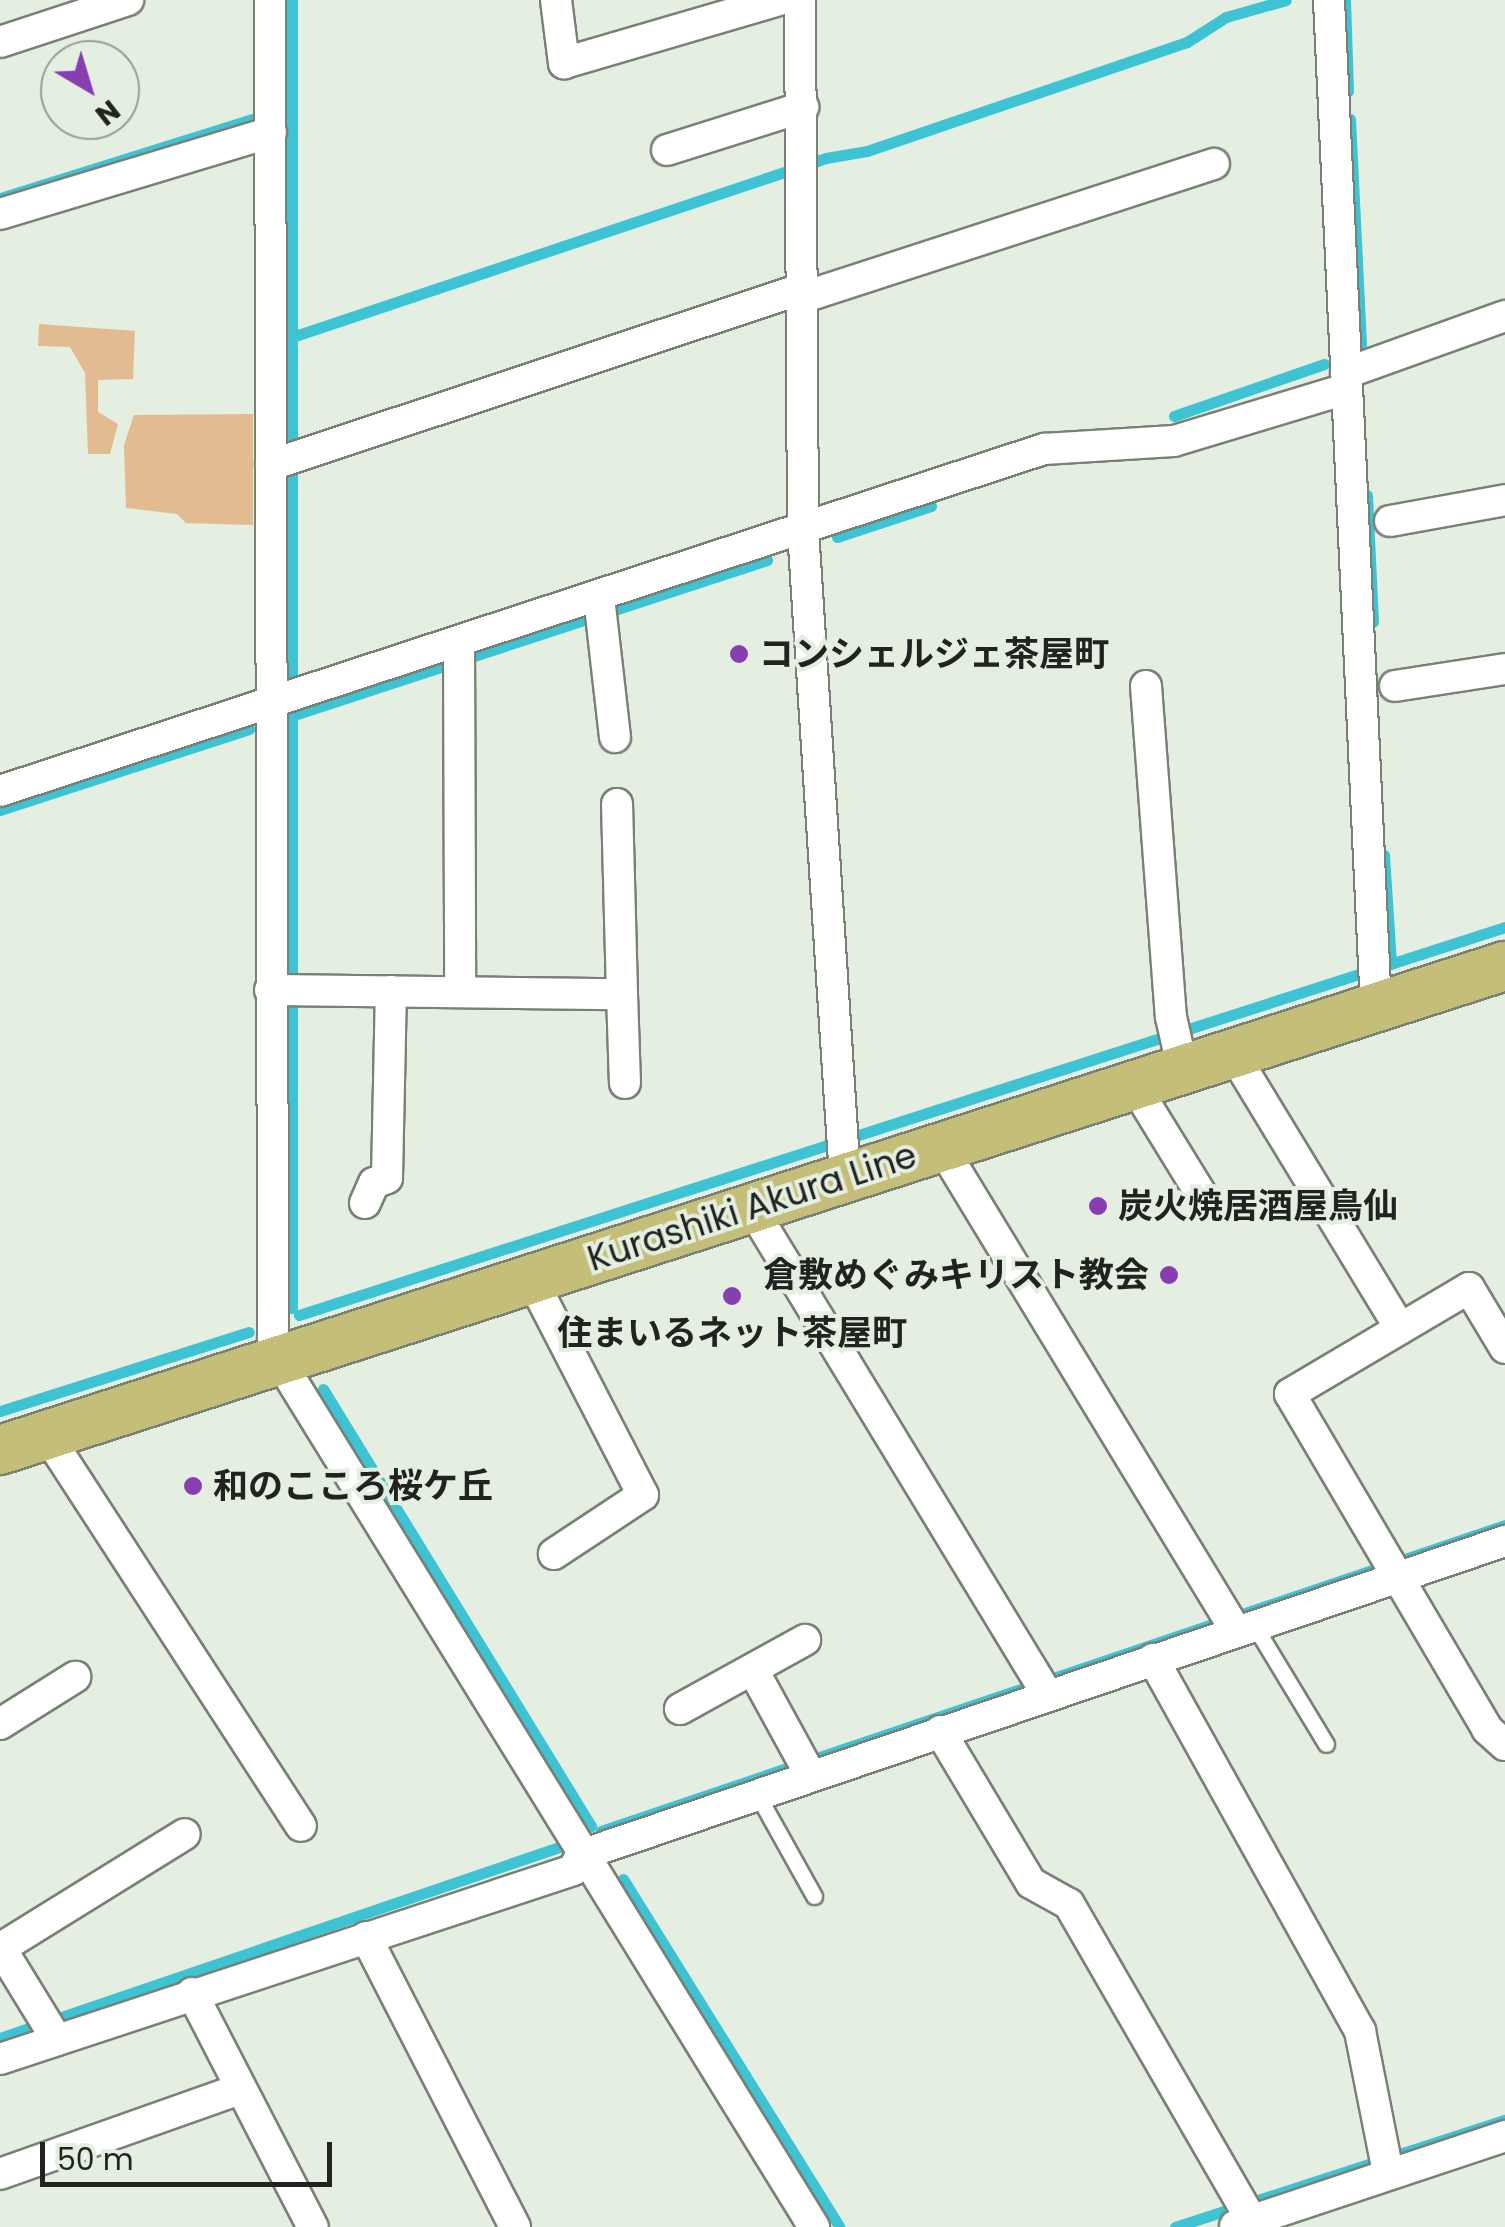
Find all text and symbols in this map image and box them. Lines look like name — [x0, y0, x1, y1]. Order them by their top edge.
north arrow — [40, 40, 140, 140]
text: N — [87, 91, 128, 134]
place label: コンシェルジェ茶屋町 — [759, 633, 1109, 675]
marker: コンシェルジェ茶屋町 — [728, 643, 750, 665]
street label: Kurashiki Akura Line — [582, 1134, 922, 1280]
place label: 炭火焼居酒屋鳥仙 — [1118, 1185, 1398, 1227]
marker: 炭火焼居酒屋鳥仙 — [1087, 1195, 1109, 1217]
place label: 倉敷めぐみキリスト教会 — [764, 1254, 1149, 1296]
marker: 倉敷めぐみキリスト教会 — [1158, 1264, 1180, 1286]
marker: 住まいるネット茶屋町 — [721, 1285, 743, 1307]
place label: 住まいるネット茶屋町 — [557, 1312, 907, 1354]
place label: 和のこころ桜ケ丘 — [213, 1465, 493, 1507]
marker: 和のこころ桜ケ丘 — [182, 1475, 204, 1497]
scale bar — [45, 2122, 338, 2184]
text: 50 m — [57, 2138, 134, 2181]

